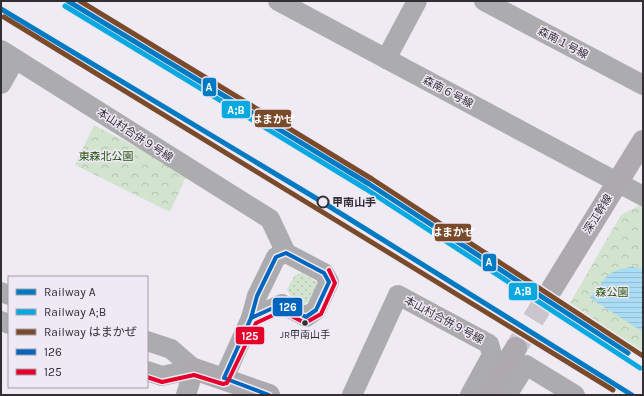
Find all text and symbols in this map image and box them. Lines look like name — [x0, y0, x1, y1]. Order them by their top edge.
street label: 森南１号線 — [536, 24, 590, 62]
street label: 森南６号線 — [421, 73, 475, 111]
line badge: A — [202, 77, 217, 97]
text: A — [206, 81, 213, 94]
line badge: A;B — [221, 100, 251, 119]
text: A;B — [227, 104, 245, 117]
street label: 本山村合併９号線 — [95, 106, 175, 164]
line badge: はまかぜ — [254, 109, 292, 128]
text: はまかぜ — [251, 113, 295, 126]
park label: 東森北公園 — [79, 150, 134, 163]
street label: 深江幹線 — [581, 192, 615, 236]
marker: 甲南山手 — [316, 195, 330, 209]
place label: 甲南山手 — [332, 196, 376, 209]
line badge: はまかぜ — [434, 223, 472, 242]
text: はまかぜ — [431, 226, 475, 239]
line badge: A — [482, 253, 497, 272]
text: A — [486, 256, 493, 269]
legend — [8, 276, 148, 388]
line badge: A;B — [508, 282, 538, 301]
text: Railway A — [44, 285, 96, 299]
text: A;B — [514, 285, 532, 298]
park label: 森公園 — [596, 286, 629, 299]
street label: 本山村合併９号線 — [402, 294, 486, 346]
line badge: 126 — [272, 297, 303, 317]
text: 126 — [279, 301, 297, 314]
text: Railway A;B — [44, 305, 106, 319]
marker: JR甲南山手 — [300, 318, 310, 328]
text: Railway はまかぜ — [44, 325, 137, 339]
line badge: 125 — [235, 326, 265, 345]
place label: JR甲南山手 — [280, 329, 330, 341]
text: 125 — [242, 330, 258, 343]
text: 126 — [44, 345, 62, 359]
text: 125 — [44, 365, 62, 379]

